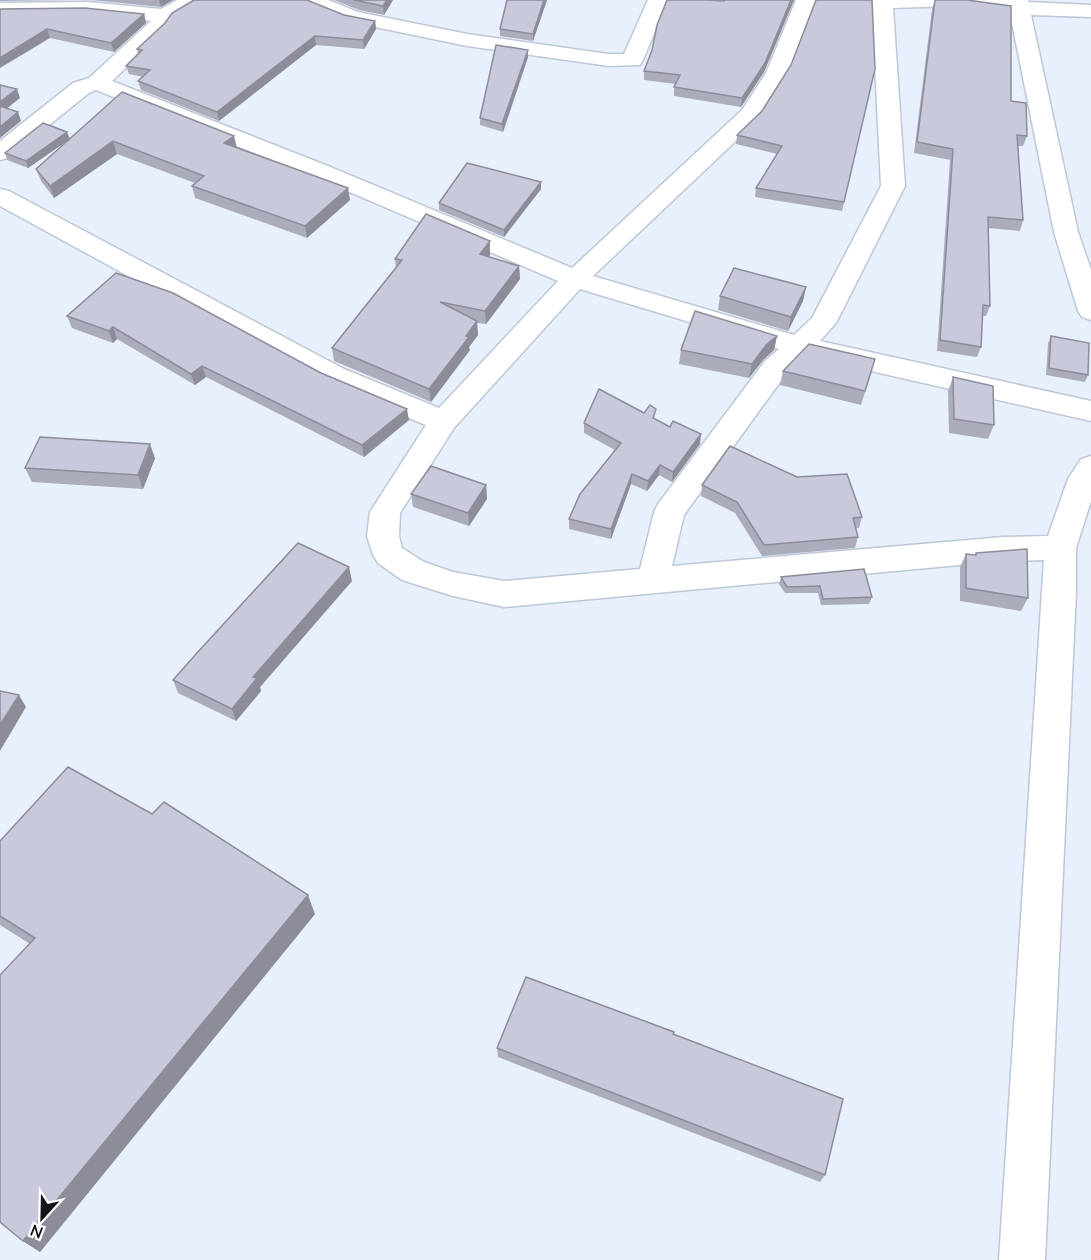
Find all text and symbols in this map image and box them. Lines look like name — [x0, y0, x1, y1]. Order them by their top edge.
north arrow — [12, 1188, 72, 1248]
text: N — [27, 1219, 46, 1243]

